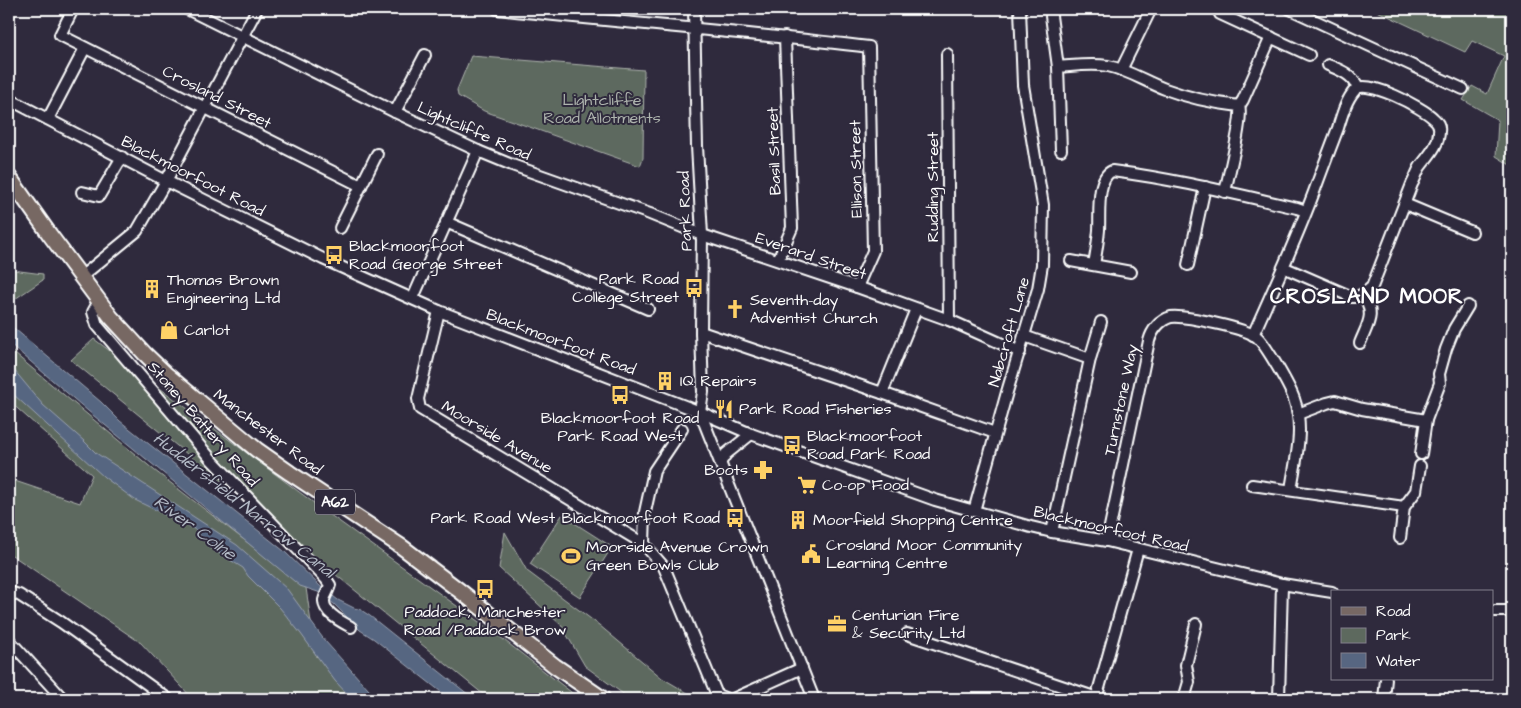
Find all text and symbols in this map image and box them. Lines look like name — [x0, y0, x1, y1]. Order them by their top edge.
street label: Crosland Street — [159, 60, 276, 134]
park label: Lightcliffe Road Allotments — [543, 89, 661, 129]
street label: Lightcliffe Road — [413, 96, 534, 167]
street label: Basil Street — [761, 106, 787, 195]
street label: Ellison Street — [844, 119, 868, 218]
street label: Blackmoorfoot Road — [117, 130, 269, 222]
street label: Rudding Street — [922, 131, 945, 242]
street label: Park Road — [673, 171, 697, 251]
street label: Everard Street — [752, 227, 870, 285]
place label: Blackmoorfoot Road George Street — [349, 235, 503, 276]
bus stop icon: Blackmoorfoot Road George Street — [323, 244, 345, 266]
place label: Park Road College Street — [572, 268, 680, 309]
place label: Thomas Brown Engineering Ltd — [167, 269, 280, 310]
street label: Nabcroft Lane — [983, 274, 1035, 390]
bus stop icon: Park Road College Street — [683, 277, 705, 299]
building icon: Thomas Brown Engineering Ltd — [141, 278, 163, 300]
district label: CROSLAND MOOR — [1270, 282, 1464, 311]
place label: Seventh-day Adventist Church — [750, 289, 878, 329]
church icon: Seventh-day Adventist Church — [724, 298, 746, 320]
street label: Blackmoorfoot Road — [483, 303, 639, 381]
shop icon: Carlot — [158, 319, 180, 341]
place label: Carlot — [184, 319, 231, 341]
street label: Turnstone Way — [1098, 342, 1145, 458]
street label: Stoney Battery Road — [142, 357, 264, 492]
building icon: IQ Repairs — [654, 370, 676, 392]
place label: IQ Repairs — [680, 370, 757, 392]
street label: Manchester Road — [209, 384, 327, 480]
bus stop icon: Blackmoorfoot Road Park Road West — [609, 384, 631, 406]
street label: Moorside Avenue — [437, 395, 557, 479]
restaurant icon: Park Road Fisheries — [713, 398, 735, 420]
place label: Park Road Fisheries — [739, 398, 892, 420]
place label: Blackmoorfoot Road Park Road West — [541, 407, 699, 447]
place label: Blackmoorfoot Road Park Road — [807, 425, 930, 465]
water label: Huddersfield Narrow Canal — [148, 426, 342, 585]
bus stop icon: Blackmoorfoot Road Park Road — [781, 434, 803, 456]
place label: Boots — [704, 459, 748, 481]
pharmacy icon: Boots — [752, 459, 774, 481]
supermarket icon: Co-op Food — [796, 474, 818, 496]
place label: Co-op Food — [822, 474, 909, 496]
water label: River Colne — [149, 490, 242, 567]
road number: A62 — [315, 490, 355, 514]
street label: Blackmoorfoot Road — [1031, 500, 1191, 558]
place label: Park Road West Blackmoorfoot Road — [430, 507, 720, 529]
bus stop icon: Park Road West Blackmoorfoot Road — [724, 507, 746, 529]
building icon: Moorfield Shopping Centre — [787, 509, 809, 531]
place label: Moorfield Shopping Centre — [813, 509, 1013, 532]
place label: Crosland Moor Community Learning Centre — [826, 534, 1022, 575]
place label: Moorside Avenue Crown Green Bowls Club — [586, 536, 768, 576]
public building icon: Crosland Moor Community Learning Centre — [800, 543, 822, 565]
sports icon: Moorside Avenue Crown Green Bowls Club — [560, 545, 582, 567]
bus stop icon: Paddock, Manchester Road /Paddock Brow — [474, 578, 496, 600]
legend — [1331, 590, 1494, 680]
place label: Paddock, Manchester Road /Paddock Brow — [404, 601, 566, 641]
text: Road — [1376, 601, 1411, 622]
place label: Centurian Fire & Security Ltd — [852, 604, 965, 645]
office icon: Centurian Fire & Security Ltd — [826, 613, 848, 635]
text: Park — [1376, 625, 1411, 646]
text: Water — [1376, 651, 1420, 672]

